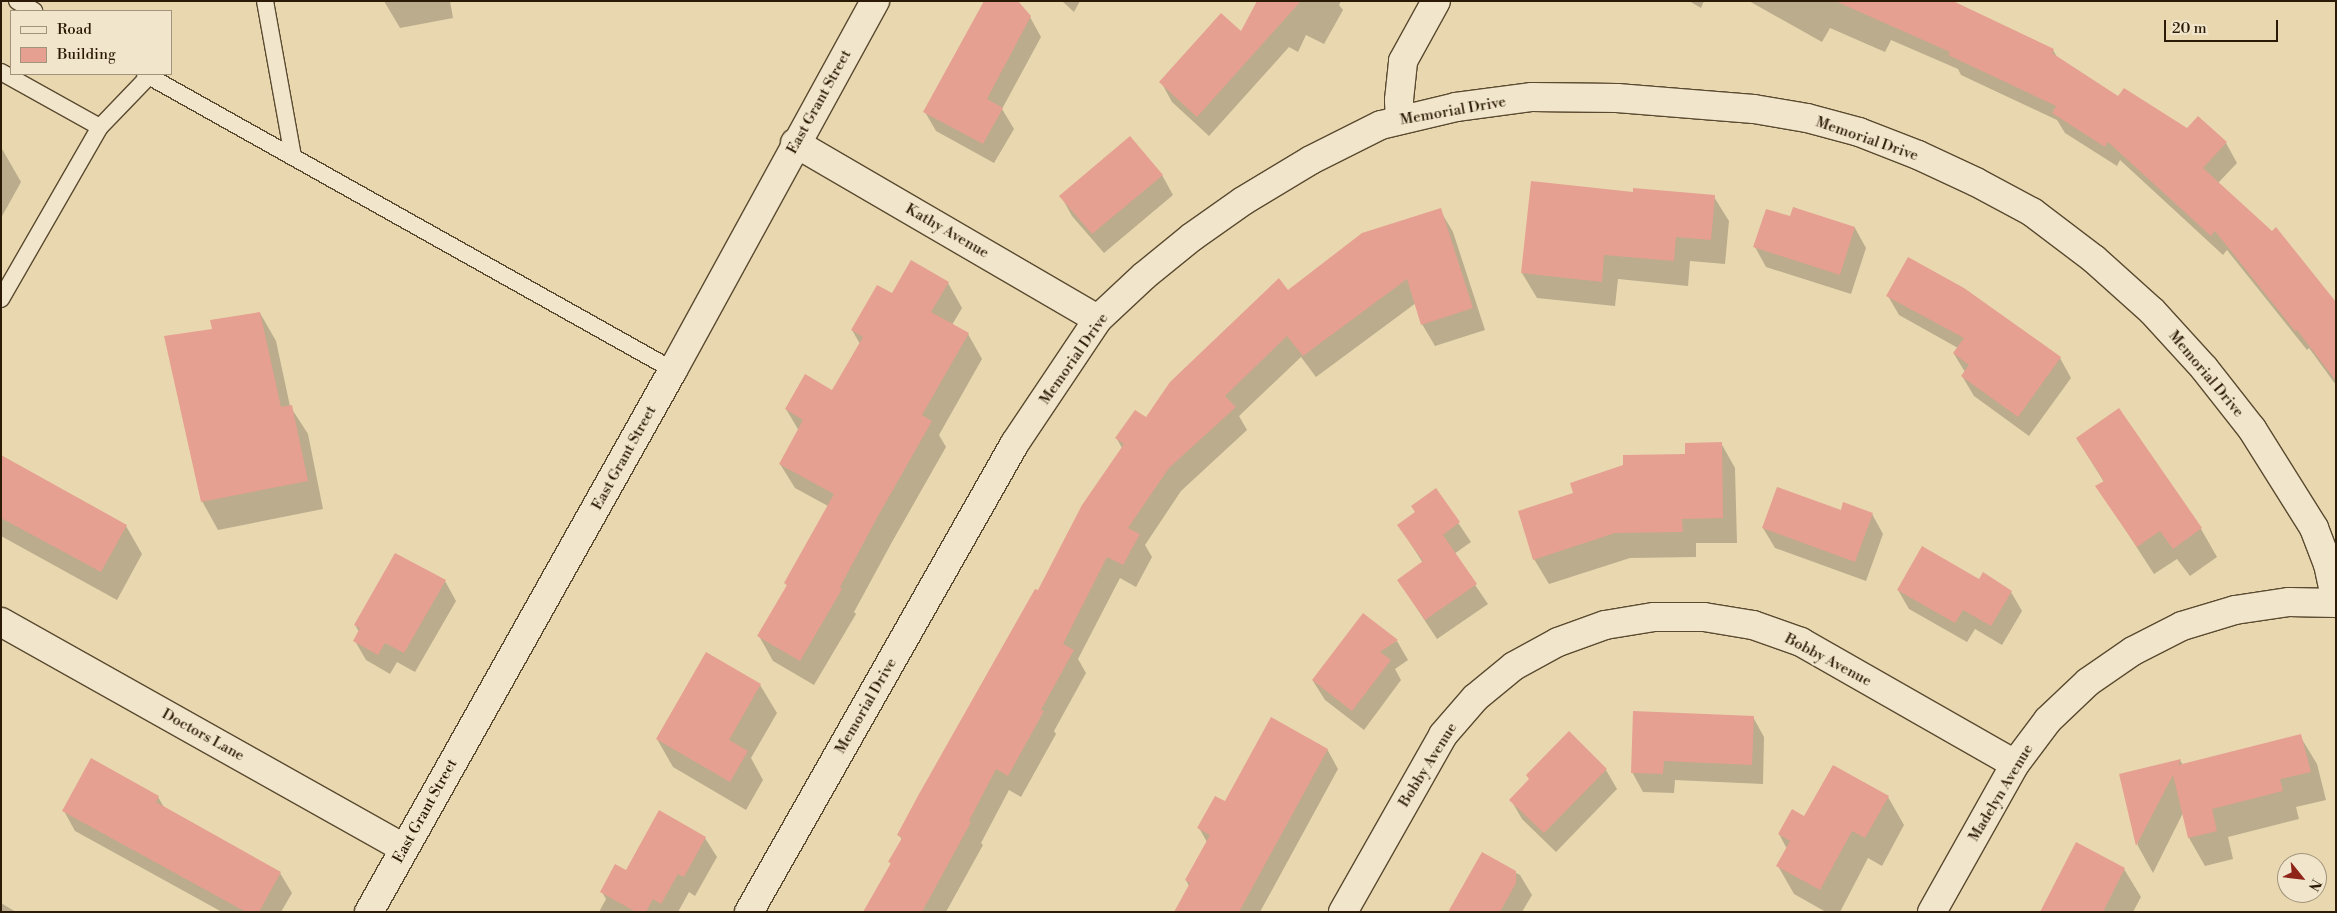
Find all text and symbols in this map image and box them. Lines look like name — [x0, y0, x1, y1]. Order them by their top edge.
legend — [10, 10, 172, 75]
scale bar — [2167, 10, 2281, 42]
text: 20 m — [2172, 19, 2207, 38]
text: Road — [57, 20, 92, 39]
text: Building — [57, 45, 116, 64]
street label: East Grant Street — [783, 47, 855, 157]
street label: Memorial Drive — [1399, 93, 1507, 129]
street label: Memorial Drive — [1813, 113, 1921, 165]
street label: Kathy Avenue — [902, 200, 992, 262]
street label: Memorial Drive — [1036, 310, 1112, 408]
street label: Memorial Drive — [2165, 327, 2247, 421]
street label: East Grant Street — [588, 403, 660, 513]
street label: Bobby Avenue — [1782, 630, 1874, 690]
street label: Memorial Drive — [831, 655, 901, 757]
street label: Doctors Lane — [159, 705, 247, 765]
street label: Bobby Avenue — [1395, 720, 1461, 810]
street label: Madelyn Avenue — [1965, 741, 2037, 845]
street label: East Grant Street — [389, 756, 461, 866]
north arrow — [2277, 853, 2327, 903]
text: N — [2304, 876, 2325, 894]

